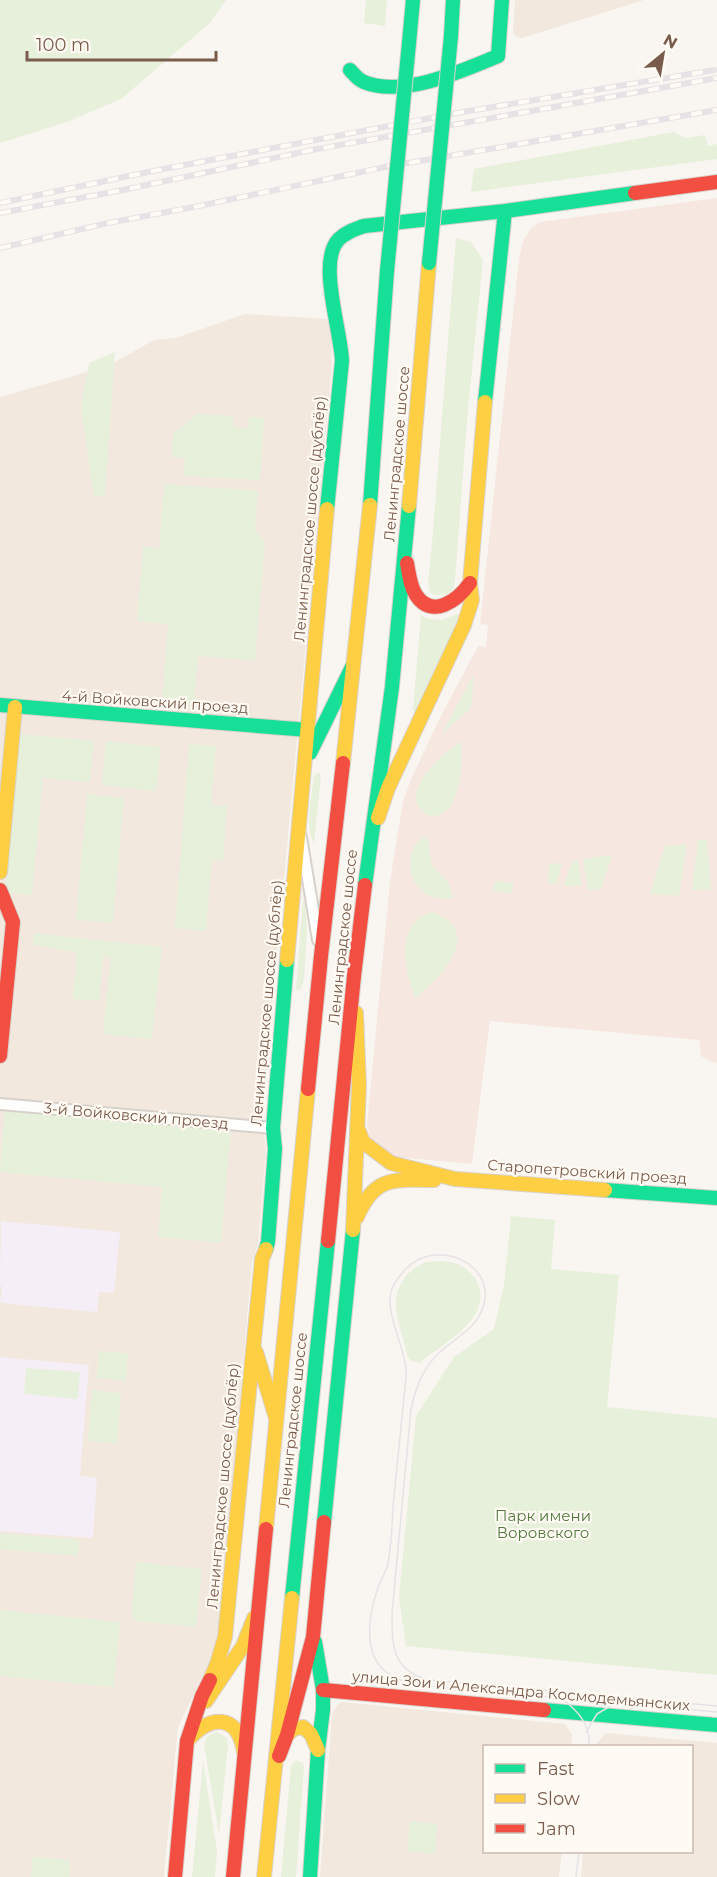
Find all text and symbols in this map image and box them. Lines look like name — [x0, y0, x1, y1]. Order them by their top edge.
scale bar — [27, 24, 216, 62]
north arrow — [633, 24, 693, 84]
text: N — [660, 30, 681, 53]
text: 100 m — [36, 34, 90, 56]
street label: Ленинградское шоссе — [379, 365, 414, 543]
street label: Ленинградское шоссе (дублёр) — [289, 395, 330, 643]
street label: 4-й Войковский проезд — [61, 686, 249, 718]
street label: Ленинградское шоссе — [324, 848, 361, 1026]
street label: Ленинградское шоссе (дублёр) — [246, 879, 287, 1127]
street label: 3-й Войковский проезд — [43, 1098, 229, 1133]
street label: Старопетровский проезд — [487, 1155, 688, 1188]
street label: Ленинградское шоссе — [274, 1331, 311, 1509]
street label: Ленинградское шоссе (дублёр) — [202, 1362, 243, 1610]
park label: Парк имени Воровского — [495, 1506, 591, 1542]
street label: улица Зои и Александра Космодемьянских — [350, 1666, 691, 1715]
legend — [483, 1745, 693, 1853]
text: Fast — [537, 1758, 575, 1780]
text: Slow — [537, 1788, 580, 1810]
text: Jam — [536, 1818, 576, 1840]

